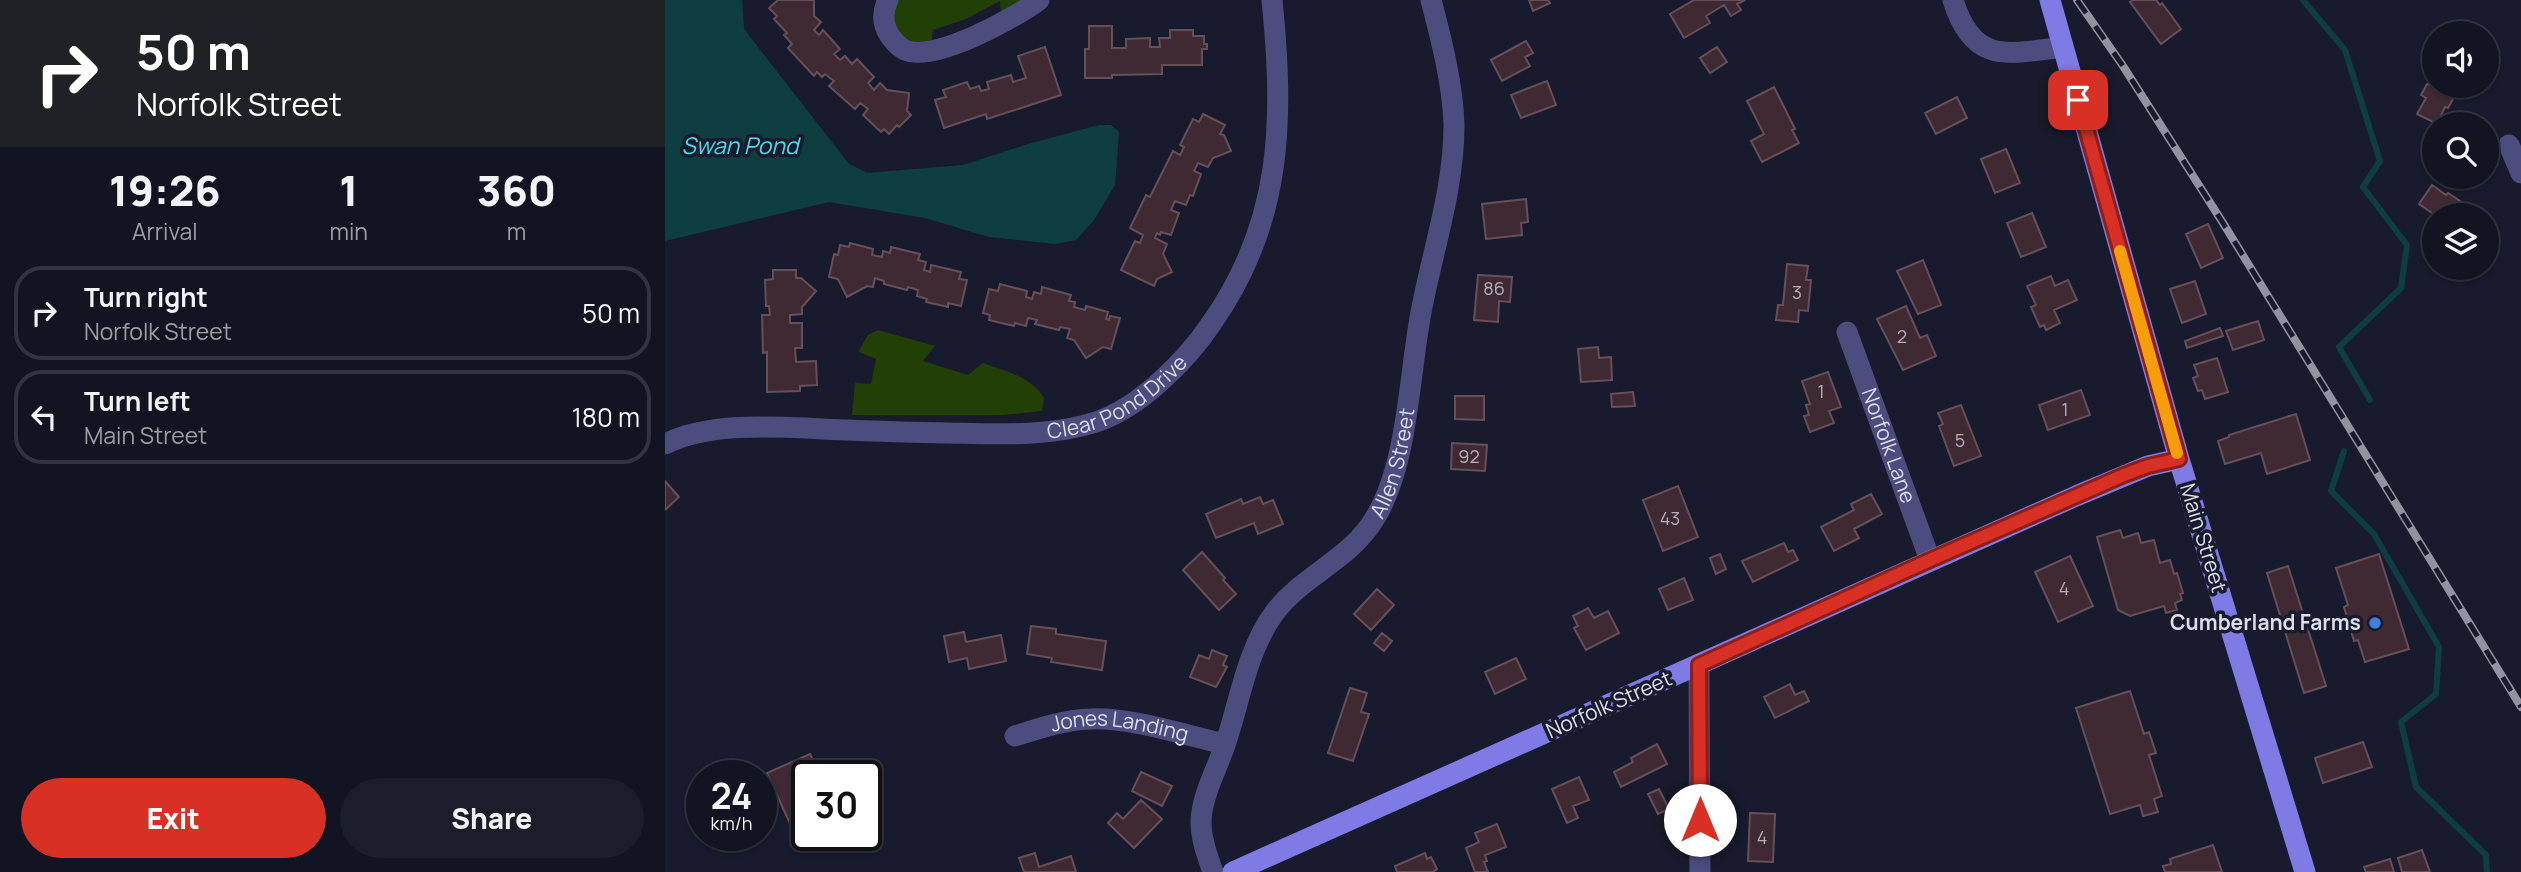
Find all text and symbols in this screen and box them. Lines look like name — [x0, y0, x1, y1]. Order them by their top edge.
text: 50 m — [136, 18, 251, 85]
map controls — [2422, 21, 2499, 280]
button: sound — [2422, 21, 2499, 98]
icon: right — [21, 28, 112, 119]
pin — [2048, 70, 2108, 130]
icon: arrive — [2059, 81, 2097, 119]
text: Norfolk Street — [136, 82, 342, 126]
button: search — [2422, 112, 2499, 189]
water label: Swan Pond — [682, 129, 802, 161]
text: 19:26 — [109, 161, 221, 219]
text: 1 — [339, 161, 358, 219]
text: 360 — [477, 161, 556, 219]
button: layers — [2422, 203, 2499, 280]
text: Arrival — [132, 215, 198, 247]
text: min — [329, 215, 368, 247]
text: m — [507, 215, 526, 247]
house number: 86 — [1483, 276, 1505, 300]
text: Turn right — [84, 279, 208, 315]
house number: 3 — [1792, 280, 1802, 304]
icon: right — [25, 294, 63, 332]
text: 50 m — [582, 295, 640, 331]
text: Norfolk Street — [84, 315, 232, 347]
house number: 2 — [1897, 324, 1907, 348]
street label: Clear Pond Drive — [1045, 348, 1193, 445]
house number: 1 — [1817, 379, 1825, 403]
text: Turn left — [84, 383, 191, 419]
street label: Norfolk Lane — [1856, 384, 1923, 507]
house number: 1 — [2061, 397, 2069, 421]
icon: left — [25, 398, 63, 436]
text: 180 m — [572, 399, 640, 435]
street label: Allen Street — [1363, 406, 1420, 523]
text: Main Street — [84, 419, 207, 451]
house number: 5 — [1955, 428, 1965, 452]
house number: 92 — [1458, 444, 1480, 468]
street label: Main Street — [2174, 480, 2234, 596]
house number: 43 — [1660, 506, 1680, 530]
house number: 4 — [2059, 576, 2069, 600]
place label: Cumberland Farms — [2170, 608, 2361, 636]
marker: Cumberland Farms — [2367, 615, 2383, 631]
street label: Norfolk Street — [1541, 664, 1676, 744]
street label: Jones Landing — [1047, 704, 1192, 748]
speed limit sign: 30 — [791, 760, 882, 851]
text: 24 — [711, 772, 752, 820]
button: Exit — [21, 778, 326, 858]
button: Share — [340, 778, 644, 858]
position arrow — [1663, 783, 1737, 857]
text: km/h — [711, 811, 752, 835]
house number: 4 — [1757, 825, 1767, 849]

